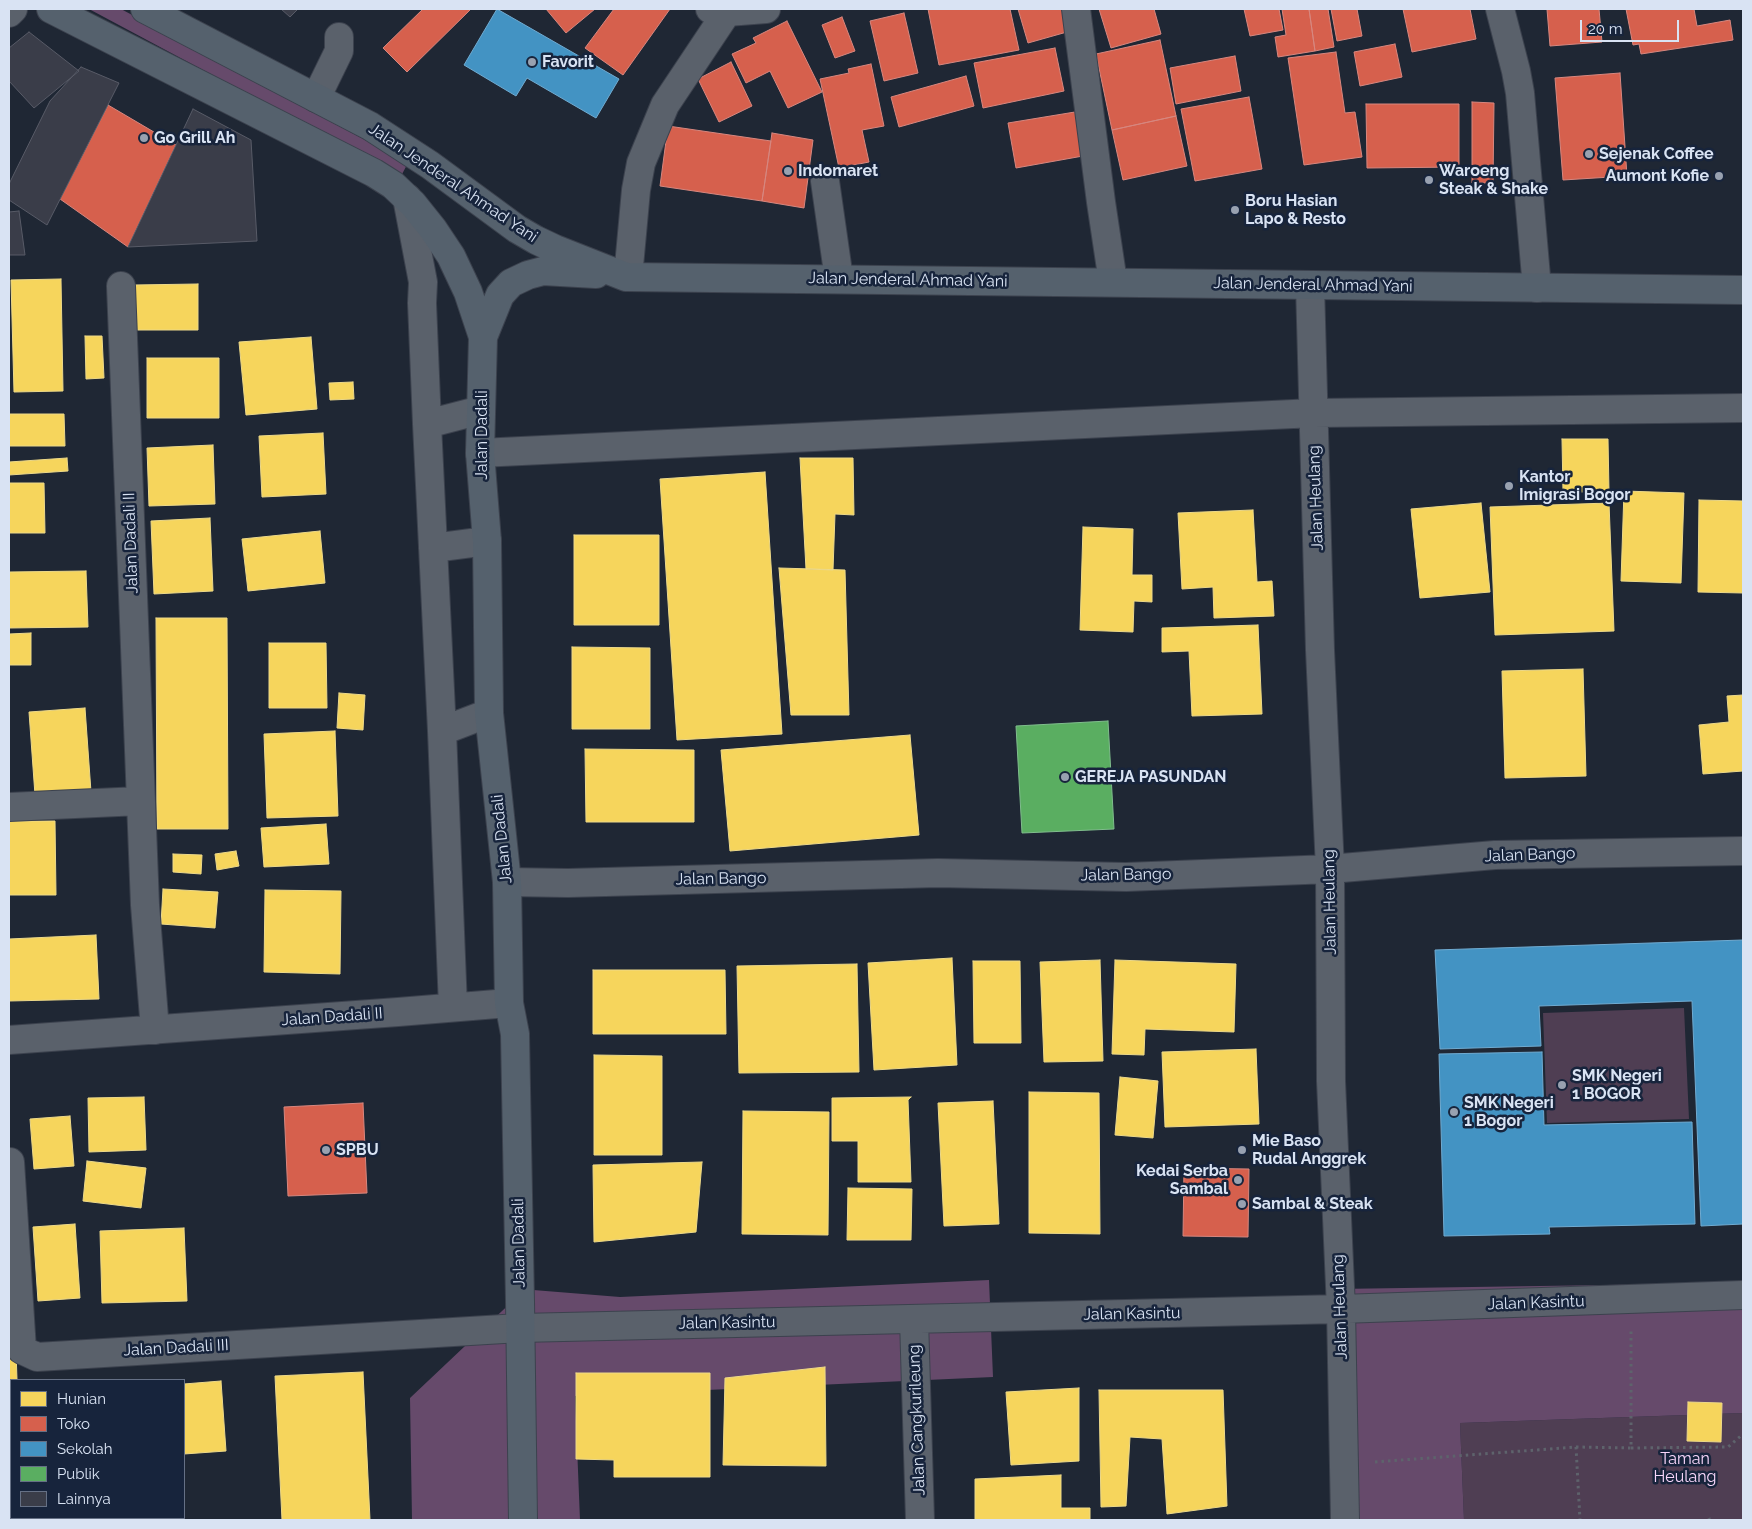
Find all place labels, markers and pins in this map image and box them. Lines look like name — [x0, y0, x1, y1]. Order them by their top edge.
place label: Favorit — [542, 52, 594, 72]
marker: Favorit — [526, 56, 538, 68]
place label: Go Grill Ah — [154, 128, 235, 148]
marker: Go Grill Ah — [138, 132, 150, 144]
place label: Sejenak Coffee — [1599, 144, 1714, 164]
marker: Sejenak Coffee — [1583, 148, 1595, 160]
place label: Indomaret — [798, 161, 878, 181]
place label: Waroeng Steak & Shake — [1439, 161, 1548, 199]
marker: Indomaret — [782, 165, 794, 177]
place label: Aumont Kofie — [1606, 166, 1709, 186]
marker: Aumont Kofie — [1713, 170, 1725, 182]
marker: Waroeng Steak & Shake — [1423, 174, 1435, 186]
place label: Boru Hasian Lapo & Resto — [1245, 191, 1346, 229]
marker: Boru Hasian Lapo & Resto — [1229, 204, 1241, 216]
place label: Kantor Imigrasi Bogor — [1519, 467, 1630, 505]
marker: Kantor Imigrasi Bogor — [1503, 480, 1515, 492]
place label: GEREJA PASUNDAN — [1075, 767, 1226, 787]
marker: GEREJA PASUNDAN — [1059, 771, 1071, 783]
place label: SMK Negeri 1 BOGOR — [1572, 1066, 1662, 1104]
marker: SMK Negeri 1 BOGOR — [1556, 1079, 1568, 1091]
place label: SMK Negeri 1 Bogor — [1464, 1093, 1554, 1131]
marker: SMK Negeri 1 Bogor — [1448, 1106, 1460, 1118]
place label: Mie Baso Rudal Anggrek — [1252, 1131, 1366, 1169]
place label: SPBU — [336, 1140, 379, 1160]
marker: SPBU — [320, 1144, 332, 1156]
marker: Mie Baso Rudal Anggrek — [1236, 1144, 1248, 1156]
place label: Kedai Serba Sambal — [1136, 1161, 1228, 1199]
marker: Kedai Serba Sambal — [1232, 1174, 1244, 1186]
place label: Sambal & Steak — [1252, 1194, 1373, 1214]
marker: Sambal & Steak — [1236, 1198, 1248, 1210]

